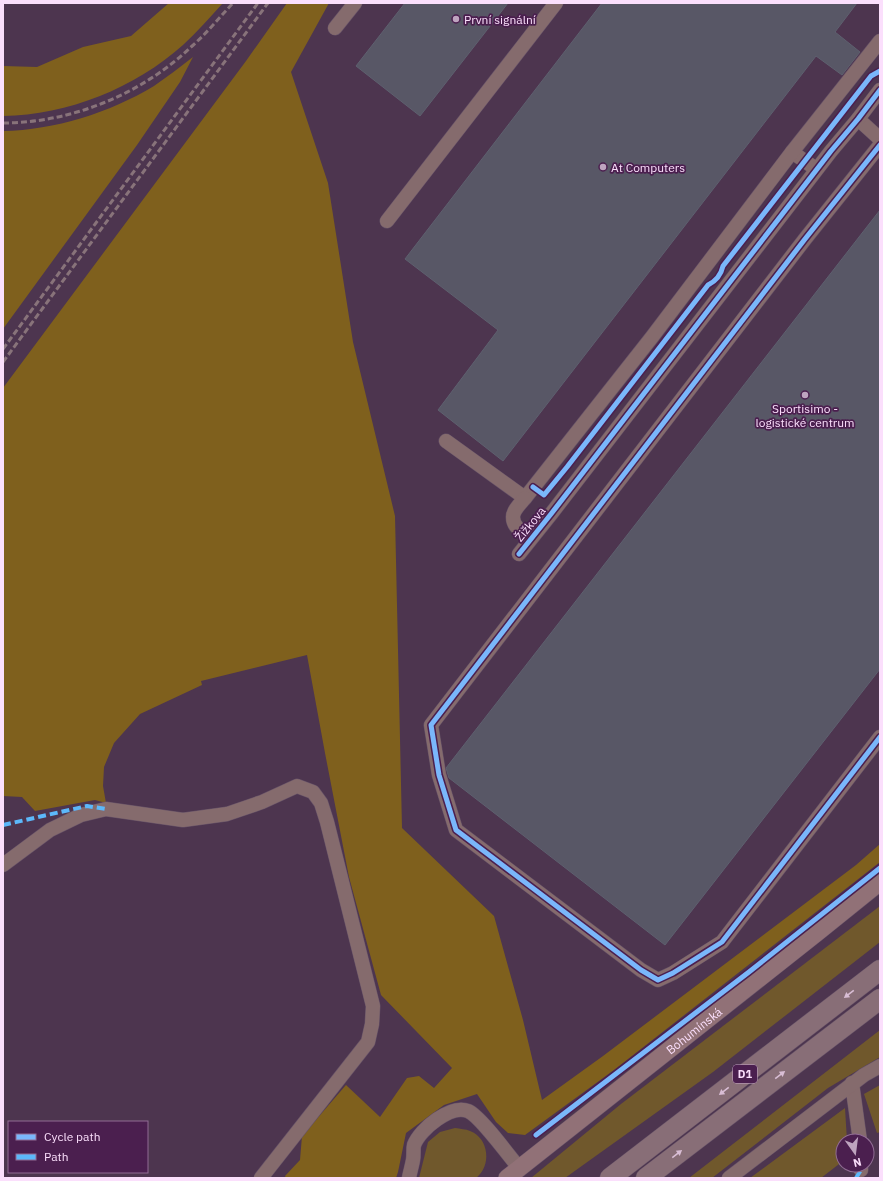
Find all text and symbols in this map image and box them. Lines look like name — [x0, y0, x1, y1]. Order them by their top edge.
place label: První signální — [464, 12, 536, 27]
marker: První signální — [451, 14, 461, 24]
place label: At Computers — [611, 160, 685, 175]
marker: At Computers — [598, 162, 608, 172]
marker: Sportisimo - logistické centrum — [800, 390, 810, 400]
place label: Sportisimo - logistické centrum — [755, 401, 855, 430]
street label: Žižkova — [511, 503, 549, 544]
one-way arrow — [844, 990, 855, 999]
street label: Bohumínská — [663, 1003, 725, 1057]
road number: D1 — [733, 1065, 757, 1083]
one-way arrow — [774, 1071, 785, 1079]
one-way arrow — [718, 1086, 729, 1095]
legend — [8, 1121, 148, 1173]
text: Cycle path — [44, 1129, 101, 1144]
north arrow — [835, 1133, 875, 1173]
text: Path — [44, 1149, 69, 1164]
one-way arrow — [671, 1150, 682, 1158]
text: N — [852, 1155, 863, 1170]

